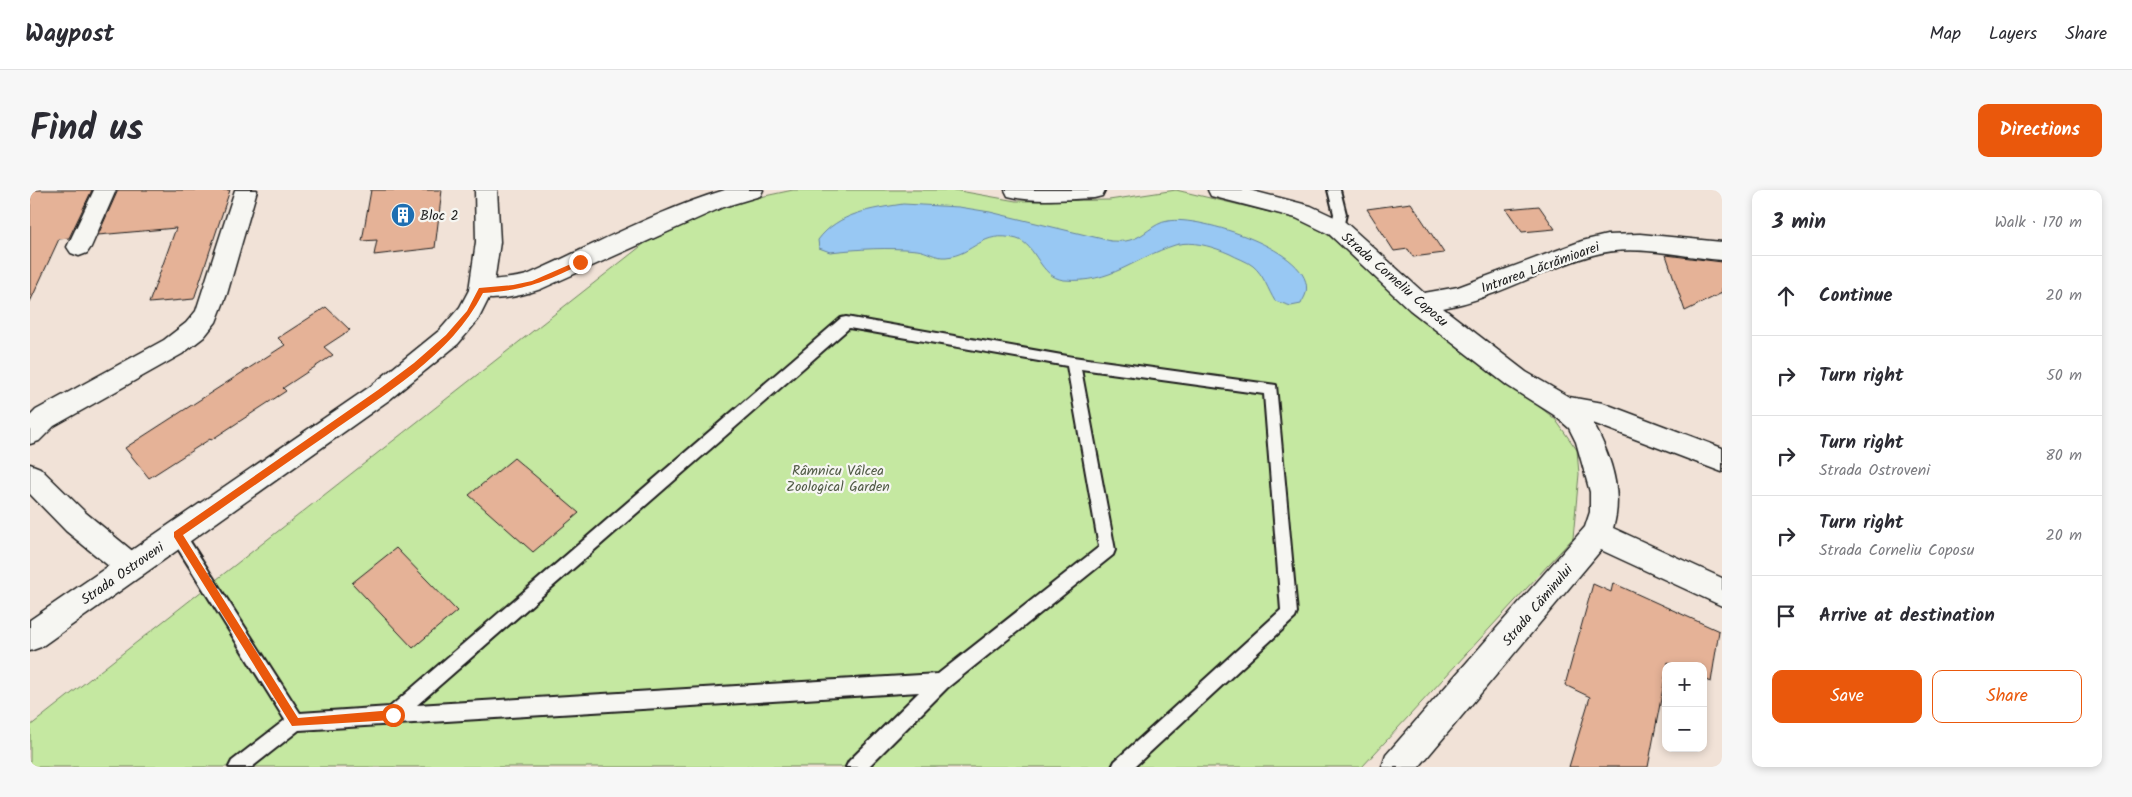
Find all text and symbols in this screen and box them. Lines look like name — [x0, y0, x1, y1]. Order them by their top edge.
text: Waypost — [25, 15, 114, 54]
text: Map — [1930, 20, 1961, 49]
text: Layers — [1989, 20, 2037, 49]
text: Share — [2065, 20, 2107, 49]
text: Find us — [30, 102, 143, 158]
button: Directions — [1978, 104, 2102, 157]
building icon: Bloc 2 — [390, 202, 416, 228]
place label: Bloc 2 — [420, 205, 459, 227]
text: 3 min — [1772, 206, 1826, 239]
text: Walk · 170 m — [1994, 210, 2082, 235]
street label: Strada Corneliu Coposu — [1336, 227, 1453, 333]
street label: Intrarea Lăcrămioarei — [1478, 236, 1603, 300]
route end — [569, 251, 592, 274]
text: Continue — [1819, 281, 1892, 311]
icon: ahead — [1772, 282, 1800, 310]
text: 20 m — [2046, 283, 2082, 308]
text: Turn right — [1819, 361, 1904, 391]
icon: right — [1772, 362, 1800, 390]
text: 50 m — [2046, 363, 2082, 388]
text: Turn right — [1819, 428, 1904, 458]
icon: right — [1772, 442, 1800, 470]
text: 80 m — [2045, 443, 2082, 468]
text: Strada Ostroveni — [1819, 458, 1930, 483]
park label: Râmnicu Vâlcea Zoological Garden — [786, 460, 890, 498]
text: Turn right — [1819, 508, 1904, 538]
icon: right — [1772, 522, 1800, 550]
text: 20 m — [2046, 523, 2082, 548]
street label: Strada Ostroveni — [76, 537, 169, 611]
text: Strada Corneliu Coposu — [1819, 538, 1974, 563]
street label: Strada Căminului — [1497, 560, 1579, 651]
text: Arrive at destination — [1819, 601, 1995, 631]
icon: arrive — [1772, 602, 1800, 630]
map controls — [1662, 662, 1707, 752]
button: + — [1662, 662, 1707, 707]
button: Save — [1772, 670, 1922, 723]
button: Share — [1932, 670, 2082, 723]
route start — [382, 704, 405, 727]
button: − — [1662, 707, 1707, 752]

